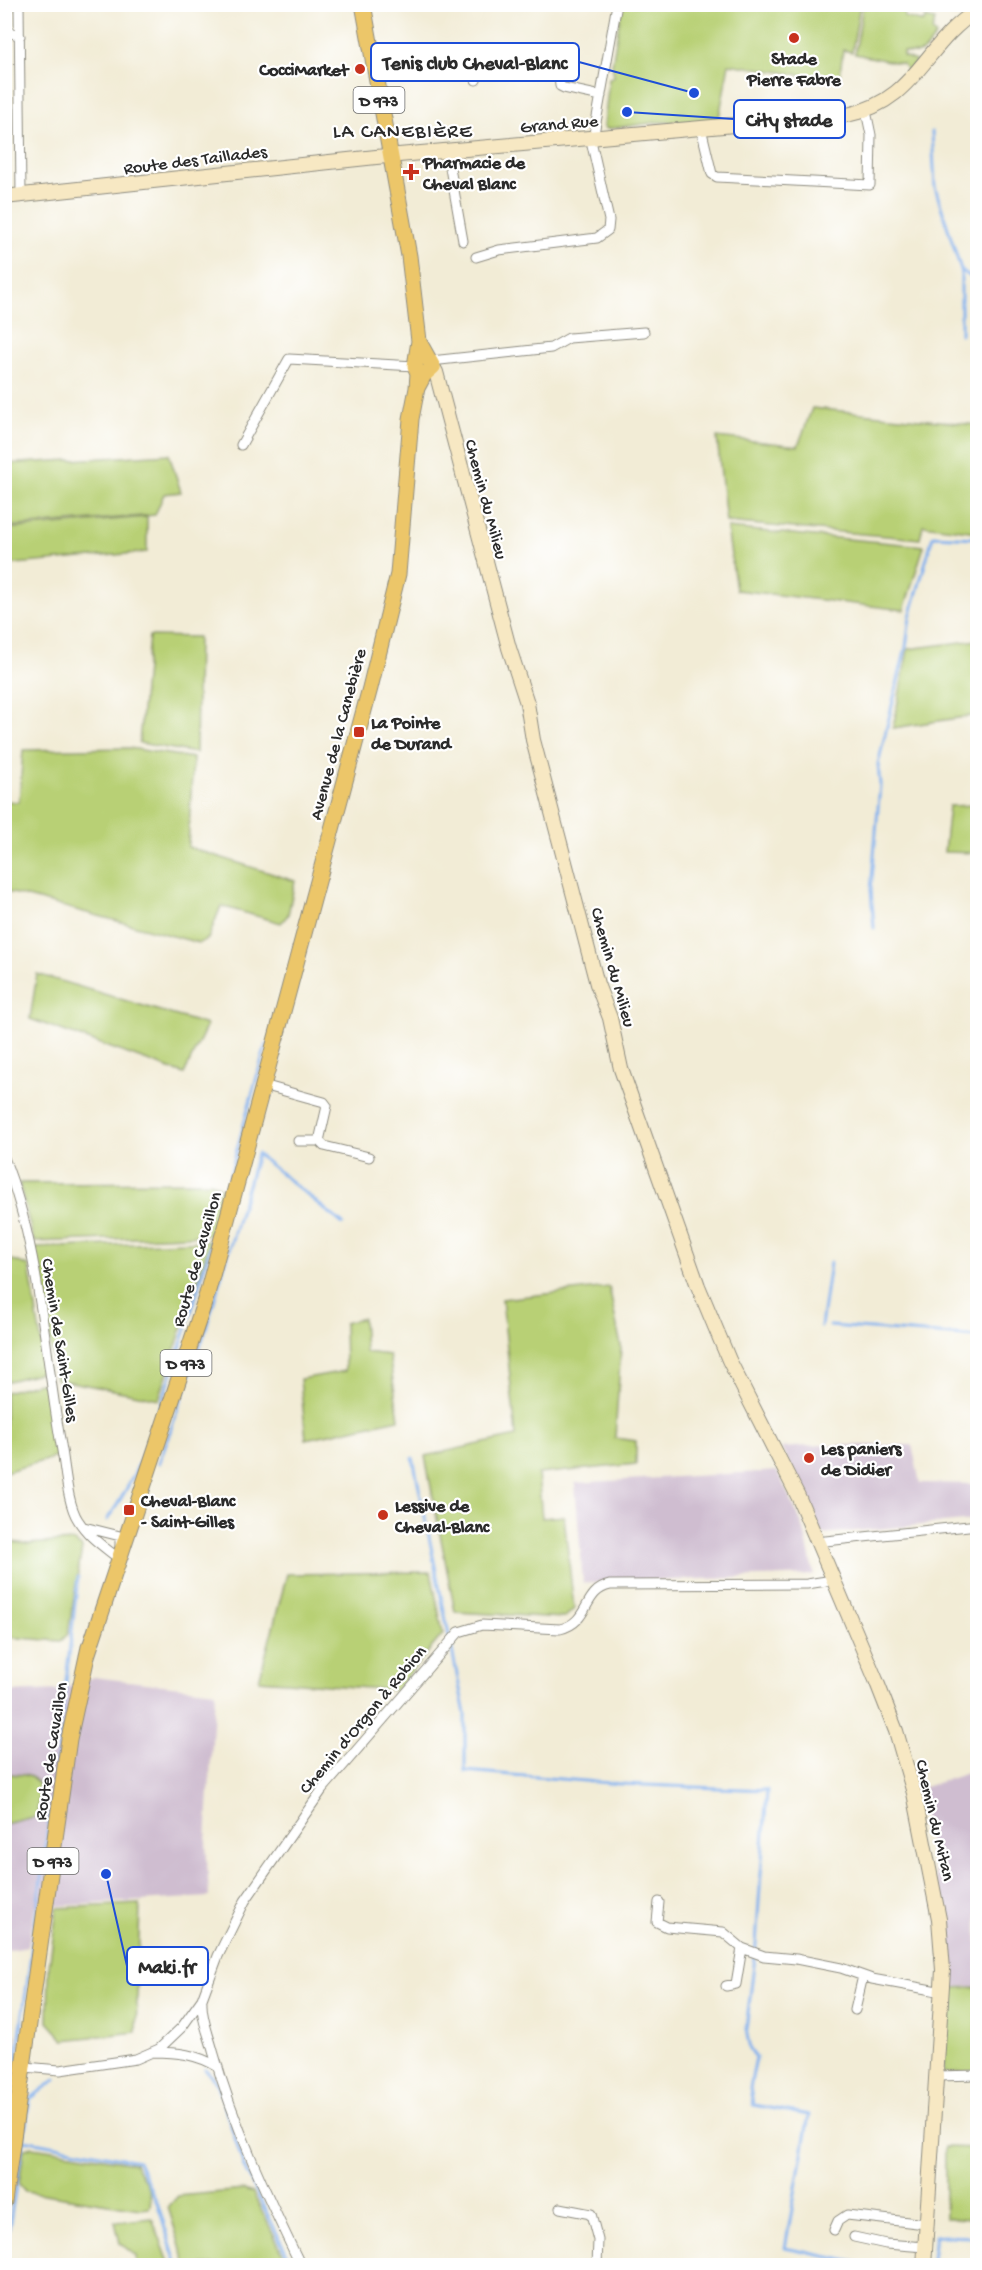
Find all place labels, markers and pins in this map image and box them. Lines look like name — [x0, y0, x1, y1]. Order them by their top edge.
marker: Stade Pierre Fabre — [787, 31, 801, 45]
callout: Tenis club Cheval-Blanc — [371, 43, 579, 81]
place label: Stade Pierre Fabre — [746, 50, 842, 92]
place label: CocciMarket — [258, 61, 350, 82]
marker: CocciMarket — [353, 62, 367, 76]
callout: City stade — [734, 100, 845, 138]
place label: Pharmacie de Cheval Blanc — [422, 154, 526, 196]
marker: Pharmacie de Cheval Blanc — [404, 165, 418, 179]
place label: La Pointe de Durand — [371, 714, 453, 756]
marker: La Pointe de Durand — [352, 725, 366, 739]
place label: Les paniers de Didier — [821, 1440, 903, 1482]
marker: Les paniers de Didier — [802, 1451, 816, 1465]
place label: Cheval-Blanc - Saint-Gilles — [140, 1492, 236, 1534]
place label: Lessive de Cheval-Blanc — [394, 1497, 490, 1539]
marker: Cheval-Blanc - Saint-Gilles — [122, 1503, 136, 1517]
marker: Lessive de Cheval-Blanc — [376, 1508, 390, 1522]
callout: Maki.fr — [127, 1947, 208, 1985]

